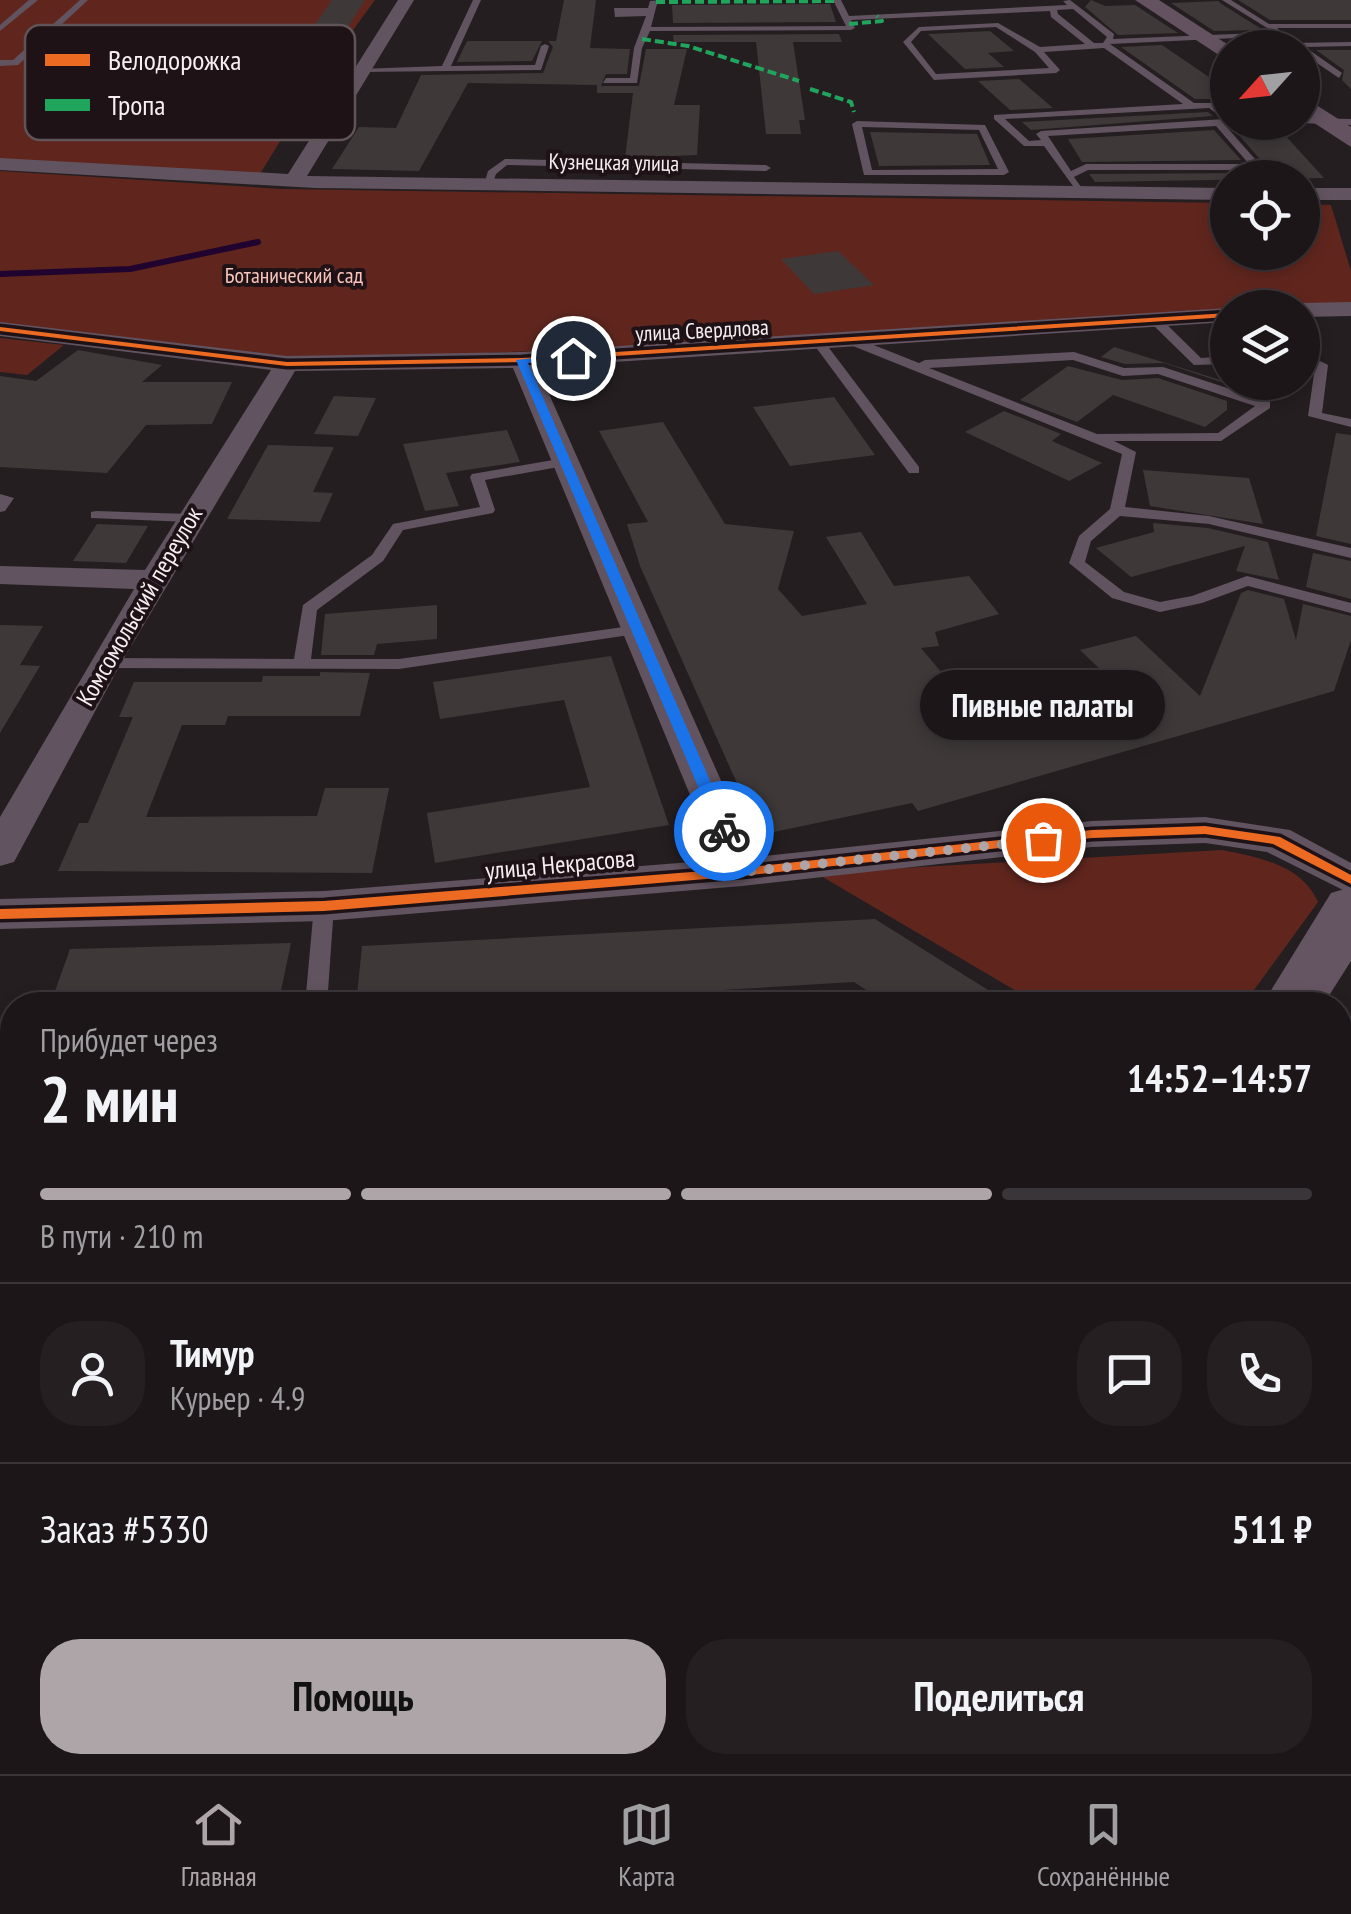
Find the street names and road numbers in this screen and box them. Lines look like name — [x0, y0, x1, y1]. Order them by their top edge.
street label: Кузнецкая улица — [548, 147, 680, 177]
street label: улица Свердлова — [635, 313, 769, 347]
street label: Комсомольский переулок — [69, 500, 209, 711]
street label: улица Некрасова — [484, 842, 636, 886]

